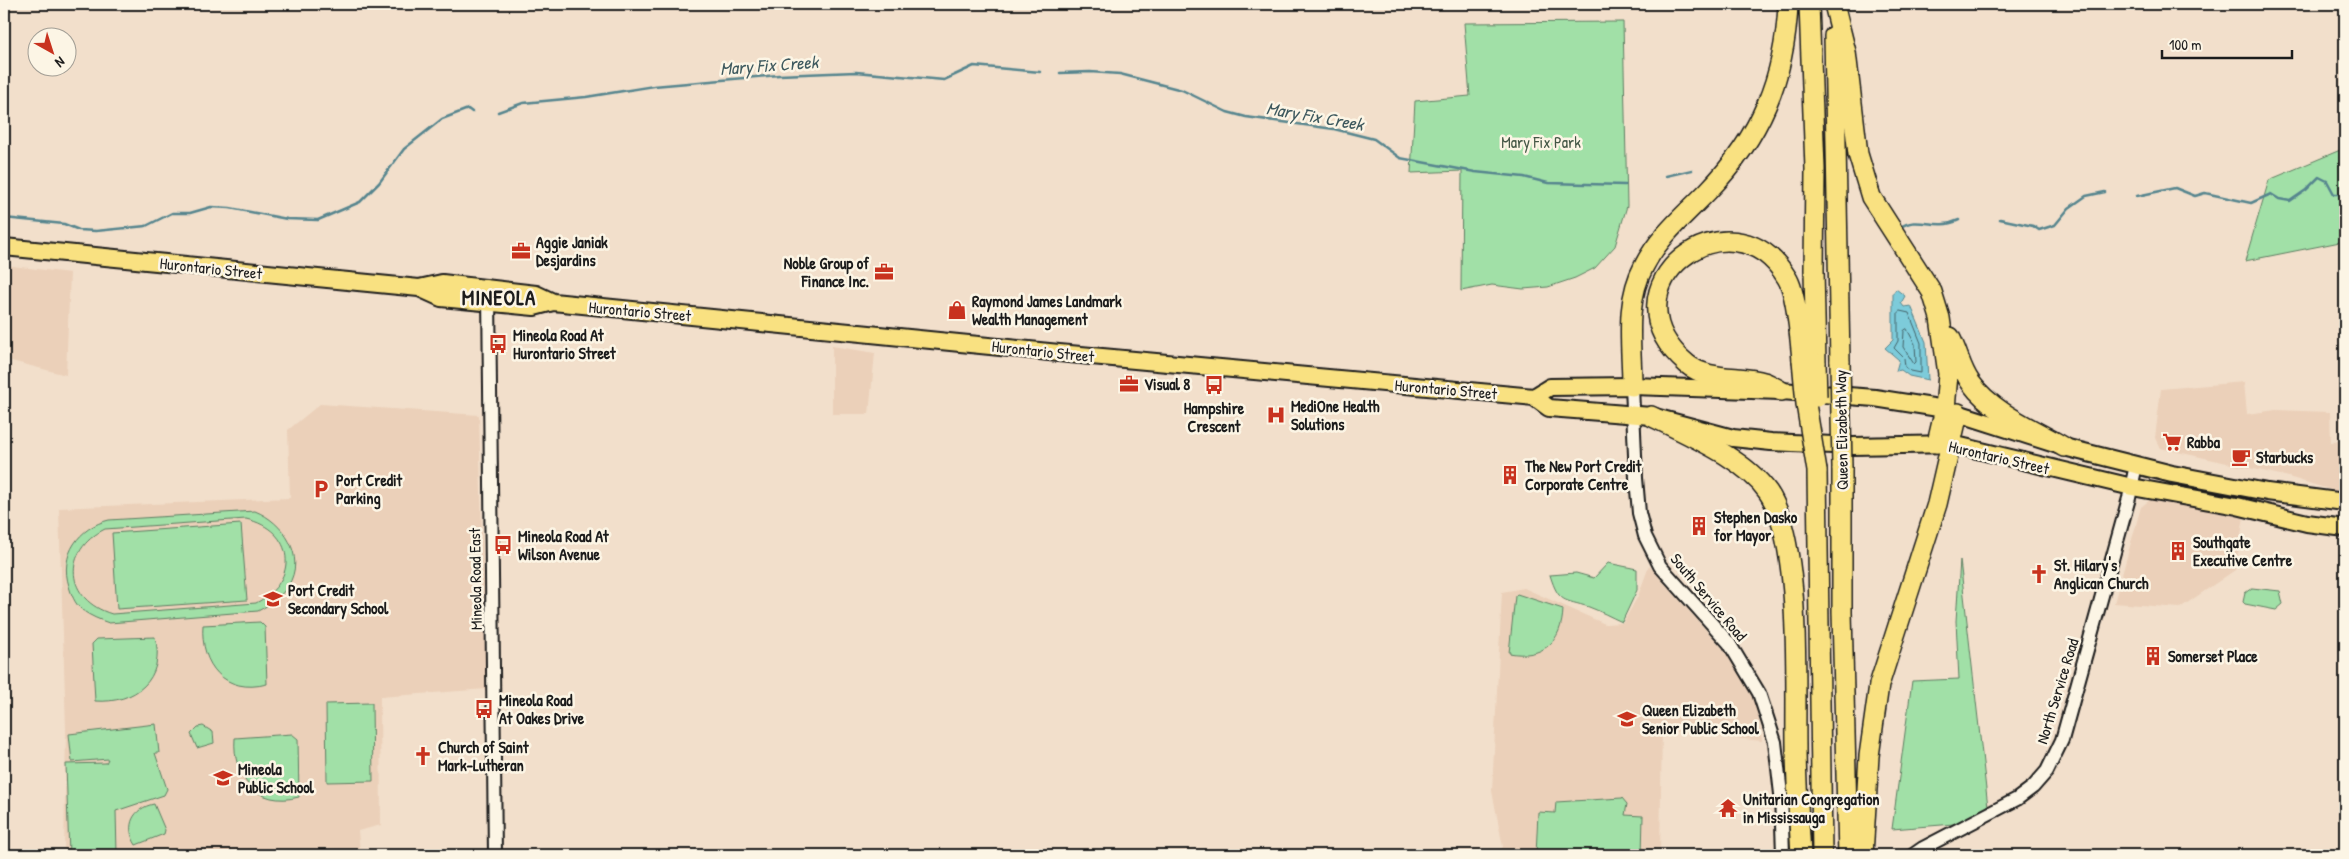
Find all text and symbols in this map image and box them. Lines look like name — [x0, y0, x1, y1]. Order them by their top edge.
north arrow — [28, 28, 78, 78]
scale bar — [2162, 28, 2292, 60]
text: 100 m — [2169, 34, 2202, 55]
water label: Mary Fix Creek — [719, 49, 820, 81]
text: N — [51, 53, 69, 73]
water label: Mary Fix Creek — [1265, 95, 1367, 137]
park label: Mary Fix Park — [1501, 131, 1581, 153]
place label: Aggie Janiak Desjardins — [536, 231, 608, 271]
office icon: Aggie Janiak Desjardins — [510, 240, 532, 262]
street label: Hurontario Street — [159, 252, 264, 284]
place label: Noble Group of Finance Inc. — [784, 252, 869, 292]
office icon: Noble Group of Finance Inc. — [873, 261, 895, 283]
district label: MINEOLA — [462, 283, 536, 312]
place label: Raymond James Landmark Wealth Management — [972, 290, 1122, 331]
street label: Hurontario Street — [588, 296, 693, 326]
shop icon: Raymond James Landmark Wealth Management — [946, 299, 968, 321]
place label: Mineola Road At Hurontario Street — [513, 324, 616, 364]
bus stop icon: Mineola Road At Hurontario Street — [487, 333, 509, 355]
street label: Hurontario Street — [991, 335, 1096, 367]
street label: Queen Elizabeth Way — [1829, 369, 1853, 490]
office icon: Visual 8 — [1118, 373, 1140, 395]
place label: Visual 8 — [1144, 373, 1190, 395]
bus stop icon: Hampshire Crescent — [1203, 374, 1225, 396]
street label: Hurontario Street — [1394, 374, 1499, 404]
place label: MediOne Health Solutions — [1291, 395, 1380, 435]
place label: Hampshire Crescent — [1184, 397, 1245, 437]
hospital icon: MediOne Health Solutions — [1265, 404, 1287, 426]
supermarket icon: Rabba — [2161, 431, 2183, 453]
place label: Rabba — [2187, 431, 2221, 453]
street label: Hurontario Street — [1947, 435, 2052, 479]
cafe icon: Starbucks — [2230, 446, 2252, 468]
place label: Starbucks — [2256, 446, 2314, 468]
place label: The New Port Credit Corporate Centre — [1524, 455, 1642, 496]
building icon: The New Port Credit Corporate Centre — [1499, 464, 1521, 486]
place label: Port Credit Parking — [336, 469, 403, 510]
parking icon: Port Credit Parking — [310, 478, 332, 500]
place label: Stephen Dasko for Mayor — [1714, 506, 1798, 547]
building icon: Stephen Dasko for Mayor — [1688, 515, 1710, 537]
place label: Mineola Road At Wilson Avenue — [518, 525, 609, 565]
street label: Mineola Road East — [463, 527, 487, 630]
place label: Southgate Executive Centre — [2193, 531, 2293, 571]
bus stop icon: Mineola Road At Wilson Avenue — [492, 534, 514, 556]
building icon: Southgate Executive Centre — [2167, 540, 2189, 562]
street label: South Service Road — [1666, 548, 1752, 646]
place label: St. Hilary's Anglican Church — [2054, 554, 2149, 595]
church icon: St. Hilary's Anglican Church — [2028, 563, 2050, 585]
place label: Port Credit Secondary School — [288, 579, 389, 620]
school or university icon: Port Credit Secondary School — [262, 588, 284, 610]
street label: North Service Road — [2030, 635, 2084, 747]
building icon: Somerset Place — [2142, 645, 2164, 667]
place label: Somerset Place — [2168, 645, 2258, 667]
place label: Mineola Road At Oakes Drive — [499, 689, 585, 729]
bus stop icon: Mineola Road At Oakes Drive — [473, 698, 495, 720]
place label: Queen Elizabeth Senior Public School — [1642, 699, 1759, 739]
school or university icon: Queen Elizabeth Senior Public School — [1616, 708, 1638, 730]
place label: Church of Saint Mark-Lutheran — [438, 736, 529, 776]
church icon: Church of Saint Mark-Lutheran — [412, 745, 434, 767]
place label: Mineola Public School — [238, 758, 315, 798]
school or university icon: Mineola Public School — [212, 767, 234, 789]
place label: Unitarian Congregation in Mississauga — [1743, 788, 1880, 829]
temple icon: Unitarian Congregation in Mississauga — [1717, 797, 1739, 819]

